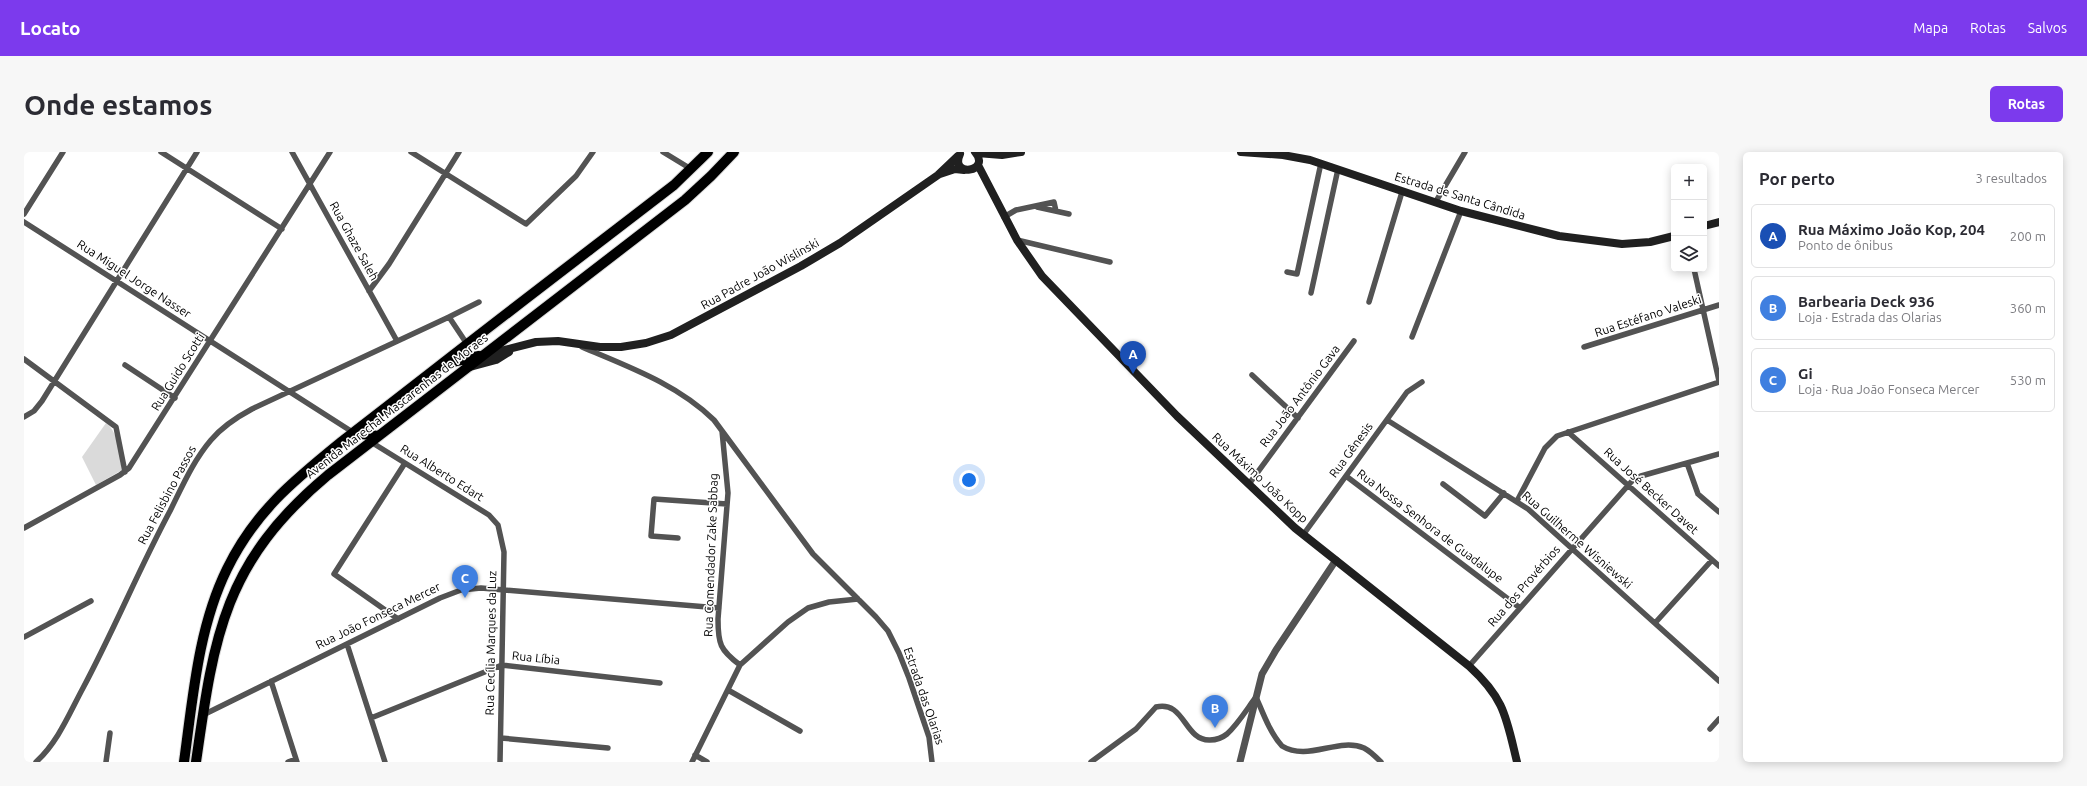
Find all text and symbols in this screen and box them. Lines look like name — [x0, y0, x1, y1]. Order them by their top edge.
text: Locato — [20, 17, 81, 39]
text: Mapa — [1913, 20, 1948, 36]
text: Rotas — [1970, 20, 2006, 36]
text: Salvos — [2028, 20, 2067, 36]
button: Rotas — [1990, 86, 2063, 122]
text: Onde estamos — [24, 89, 212, 120]
map controls — [1671, 164, 1707, 272]
button: + — [1671, 164, 1707, 200]
street label: Estrada de Santa Cândida — [1393, 169, 1527, 222]
text: Por perto — [1759, 169, 1835, 188]
text: 3 resultados — [1976, 171, 2047, 185]
street label: Rua Ghaze Saleh — [327, 199, 381, 282]
button: − — [1671, 200, 1707, 236]
text: Rua Máximo João Kop, 204 — [1798, 221, 1985, 238]
text: A — [1768, 229, 1778, 243]
text: 200 m — [2010, 229, 2046, 243]
street label: Rua Padre João Wislinski — [699, 236, 821, 311]
button: layers — [1671, 236, 1707, 272]
street label: Rua Miguel Jorge Nasser — [75, 237, 194, 320]
text: Ponto de ônibus — [1798, 238, 1893, 252]
street label: Rua Estéfano Valeski — [1593, 292, 1703, 339]
text: Barbearia Deck 936 — [1798, 293, 1934, 310]
text: B — [1769, 301, 1777, 315]
text: 360 m — [2010, 301, 2046, 315]
text: Loja · Estrada das Olarias — [1798, 310, 1942, 324]
street label: Rua Guido Scotti — [148, 331, 207, 413]
street label: Avenida Marechal Mascarenhas de Moraes — [303, 331, 490, 481]
pin: A — [1120, 341, 1146, 374]
street label: Rua João Antônio Gava — [1257, 342, 1342, 449]
text: Gi — [1798, 365, 1813, 382]
text: C — [1769, 373, 1777, 387]
text: 530 m — [2010, 373, 2046, 387]
text: Loja · Rua João Fonseca Mercer — [1798, 382, 1980, 396]
street label: Rua Gênesis — [1326, 420, 1375, 480]
street label: Rua Máximo João Kopp — [1210, 430, 1311, 525]
street label: Rua Alberto Edart — [398, 442, 487, 504]
street label: Rua Felisbino Passos — [135, 443, 198, 546]
street label: Rua José Becker Davet — [1602, 445, 1701, 537]
street label: Rua Nossa Senhora de Guadalupe — [1355, 466, 1506, 585]
your location — [959, 470, 979, 490]
street label: Rua Comendador Zake Sabbag — [701, 473, 720, 637]
street label: Rua Guilherme Wisniewski — [1520, 488, 1635, 591]
street label: Rua dos Provérbios — [1485, 542, 1562, 629]
pin: C — [452, 565, 478, 598]
street label: Rua Cecília Marques da Luz — [483, 570, 498, 715]
street label: Rua João Fonseca Mercer — [313, 580, 443, 651]
street label: Estrada das Olarias — [902, 646, 947, 746]
street label: Rua Líbia — [511, 649, 561, 666]
pin: B — [1202, 695, 1228, 728]

